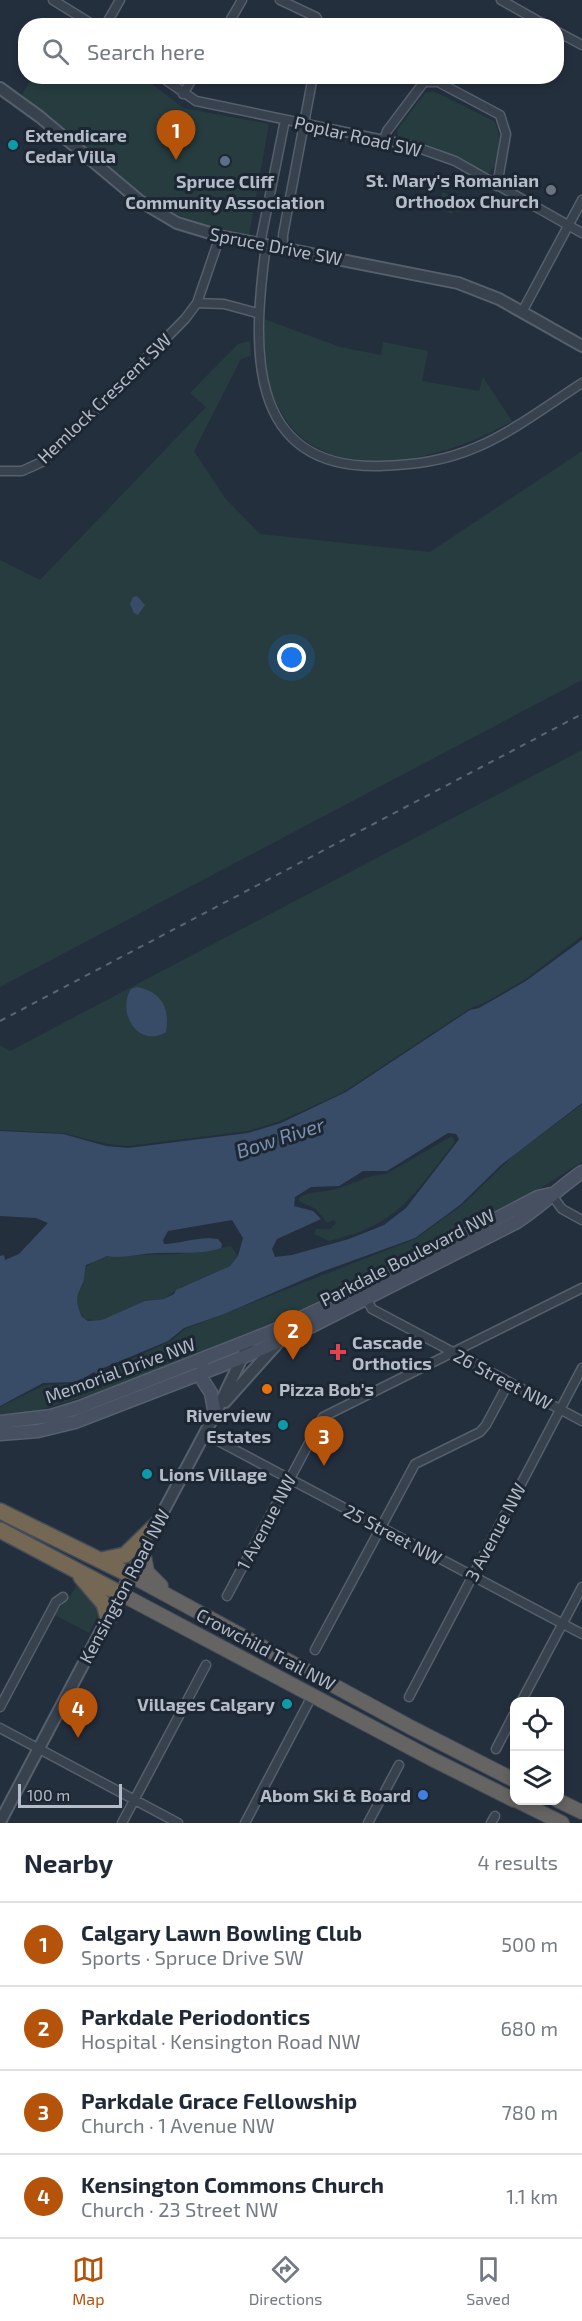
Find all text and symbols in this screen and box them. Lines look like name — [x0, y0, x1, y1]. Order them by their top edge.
search box — [18, 18, 564, 84]
icon: search — [39, 35, 72, 68]
text: Search here — [87, 38, 205, 64]
pin: 1 — [156, 110, 195, 160]
street label: Poplar Road SW — [292, 111, 424, 161]
place label: Extendicare Cedar Villa — [25, 124, 127, 167]
marker: Extendicare Cedar Villa — [6, 138, 20, 152]
marker: Spruce Cliff Community Association — [218, 154, 232, 168]
place label: St. Mary's Romanian Orthodox Church — [366, 169, 539, 212]
place label: Spruce Cliff Community Association — [125, 170, 325, 213]
marker: St. Mary's Romanian Orthodox Church — [544, 183, 558, 197]
street label: Spruce Drive SW — [208, 222, 344, 270]
street label: Hemlock Crescent SW — [32, 328, 176, 468]
your location — [277, 643, 306, 672]
water label: Bow River — [233, 1111, 328, 1163]
street label: Parkdale Boulevard NW — [316, 1203, 498, 1311]
pin: 2 — [274, 1310, 312, 1360]
place label: Cascade Orthotics — [352, 1331, 432, 1374]
street label: Memorial Drive NW — [42, 1333, 198, 1407]
marker: Cascade Orthotics — [329, 1343, 347, 1361]
street label: 26 Street NW — [450, 1344, 556, 1414]
place label: Pizza Bob's — [279, 1378, 374, 1400]
marker: Pizza Bob's — [260, 1382, 274, 1396]
place label: Riverview Estates — [186, 1404, 272, 1447]
pin: 3 — [304, 1416, 344, 1466]
marker: Riverview Estates — [276, 1418, 290, 1432]
place label: Lions Village — [159, 1463, 267, 1485]
marker: Lions Village — [140, 1467, 154, 1481]
street label: 1 Avenue NW — [232, 1471, 300, 1573]
street label: 3 Avenue NW — [460, 1479, 530, 1585]
street label: 25 Street NW — [340, 1499, 446, 1569]
street label: Kensington Road NW — [74, 1505, 174, 1667]
street label: Crowchild Trail NW — [193, 1603, 339, 1695]
pin: 4 — [58, 1688, 98, 1738]
place label: Villages Calgary — [137, 1693, 276, 1715]
marker: Villages Calgary — [280, 1697, 294, 1711]
map controls — [510, 1697, 564, 1805]
button: locate — [510, 1697, 564, 1751]
button: layers — [510, 1751, 564, 1805]
scale bar — [18, 1781, 122, 1808]
place label: Abom Ski & Board — [260, 1784, 411, 1806]
text: 100 m — [27, 1785, 70, 1804]
marker: Abom Ski & Board — [416, 1788, 430, 1802]
text: Nearby — [24, 1847, 113, 1878]
text: 4 results — [478, 1850, 558, 1874]
text: Calgary Lawn Bowling Club — [81, 1919, 362, 1945]
text: 1 — [39, 1932, 48, 1956]
text: 500 m — [501, 1932, 558, 1956]
text: Sports · Spruce Drive SW — [81, 1945, 304, 1969]
text: Parkdale Periodontics — [81, 2003, 310, 2029]
text: 2 — [38, 2016, 49, 2040]
text: 680 m — [500, 2016, 558, 2040]
text: Hospital · Kensington Road NW — [81, 2029, 361, 2053]
text: Parkdale Grace Fellowship — [81, 2087, 357, 2113]
text: 3 — [38, 2100, 49, 2124]
text: 780 m — [502, 2100, 558, 2124]
text: Church · 1 Avenue NW — [81, 2113, 275, 2137]
text: Kensington Commons Church — [81, 2171, 384, 2197]
text: 4 — [37, 2184, 50, 2208]
text: 1.1 km — [506, 2184, 558, 2208]
text: Church · 23 Street NW — [81, 2197, 278, 2221]
tab: Map — [72, 2253, 105, 2308]
tab: Directions — [249, 2253, 322, 2308]
tab: Saved — [466, 2253, 510, 2308]

